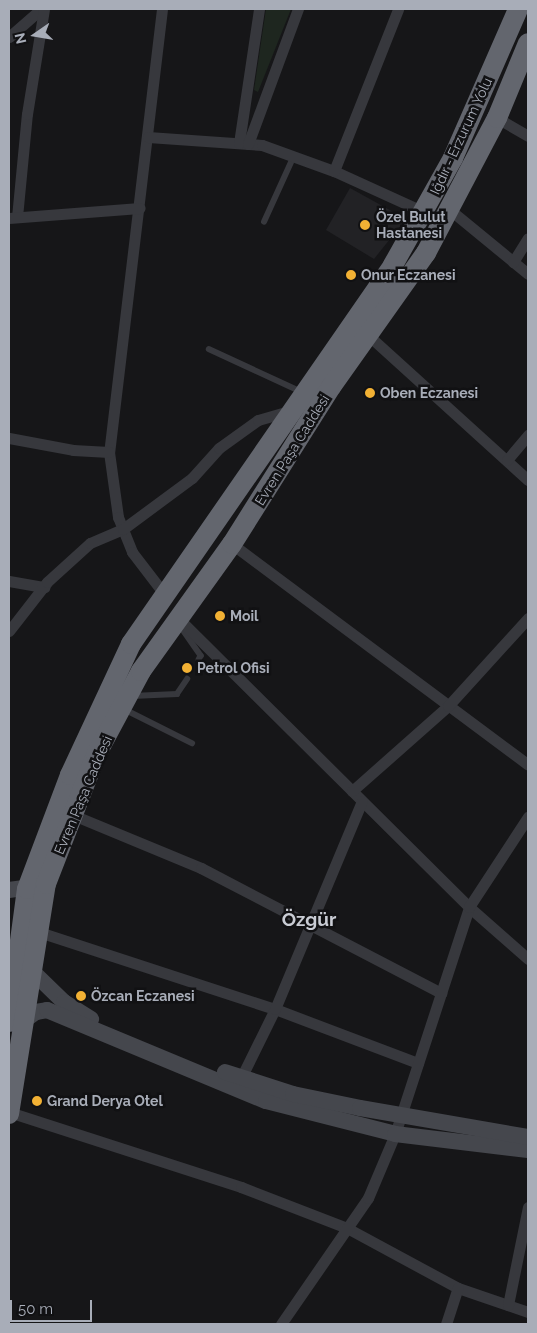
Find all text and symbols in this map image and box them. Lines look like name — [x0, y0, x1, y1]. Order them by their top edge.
north arrow — [10, 10, 60, 60]
text: N — [11, 31, 29, 45]
street label: Iğdır - Erzurum Yolu — [426, 74, 496, 198]
place label: Özel Bulut Hastanesi — [376, 209, 446, 242]
marker: Özel Bulut Hastanesi — [358, 218, 372, 232]
place label: Onur Eczanesi — [361, 267, 456, 283]
marker: Onur Eczanesi — [345, 269, 357, 281]
place label: Oben Eczanesi — [380, 385, 478, 401]
marker: Oben Eczanesi — [364, 387, 376, 399]
street label: Evren Paşa Caddesi — [251, 392, 333, 508]
place label: Moil — [230, 608, 258, 624]
marker: Moil — [214, 610, 226, 622]
place label: Petrol Ofisi — [197, 660, 270, 676]
marker: Petrol Ofisi — [181, 662, 193, 674]
street label: Evren Paşa Caddesi — [50, 733, 116, 857]
district label: Özgür — [282, 909, 336, 931]
place label: Özcan Eczanesi — [91, 988, 195, 1004]
marker: Özcan Eczanesi — [75, 990, 87, 1002]
place label: Grand Derya Otel — [47, 1093, 163, 1109]
marker: Grand Derya Otel — [31, 1095, 43, 1107]
scale bar — [12, 1290, 95, 1322]
text: 50 m — [18, 1300, 53, 1318]

